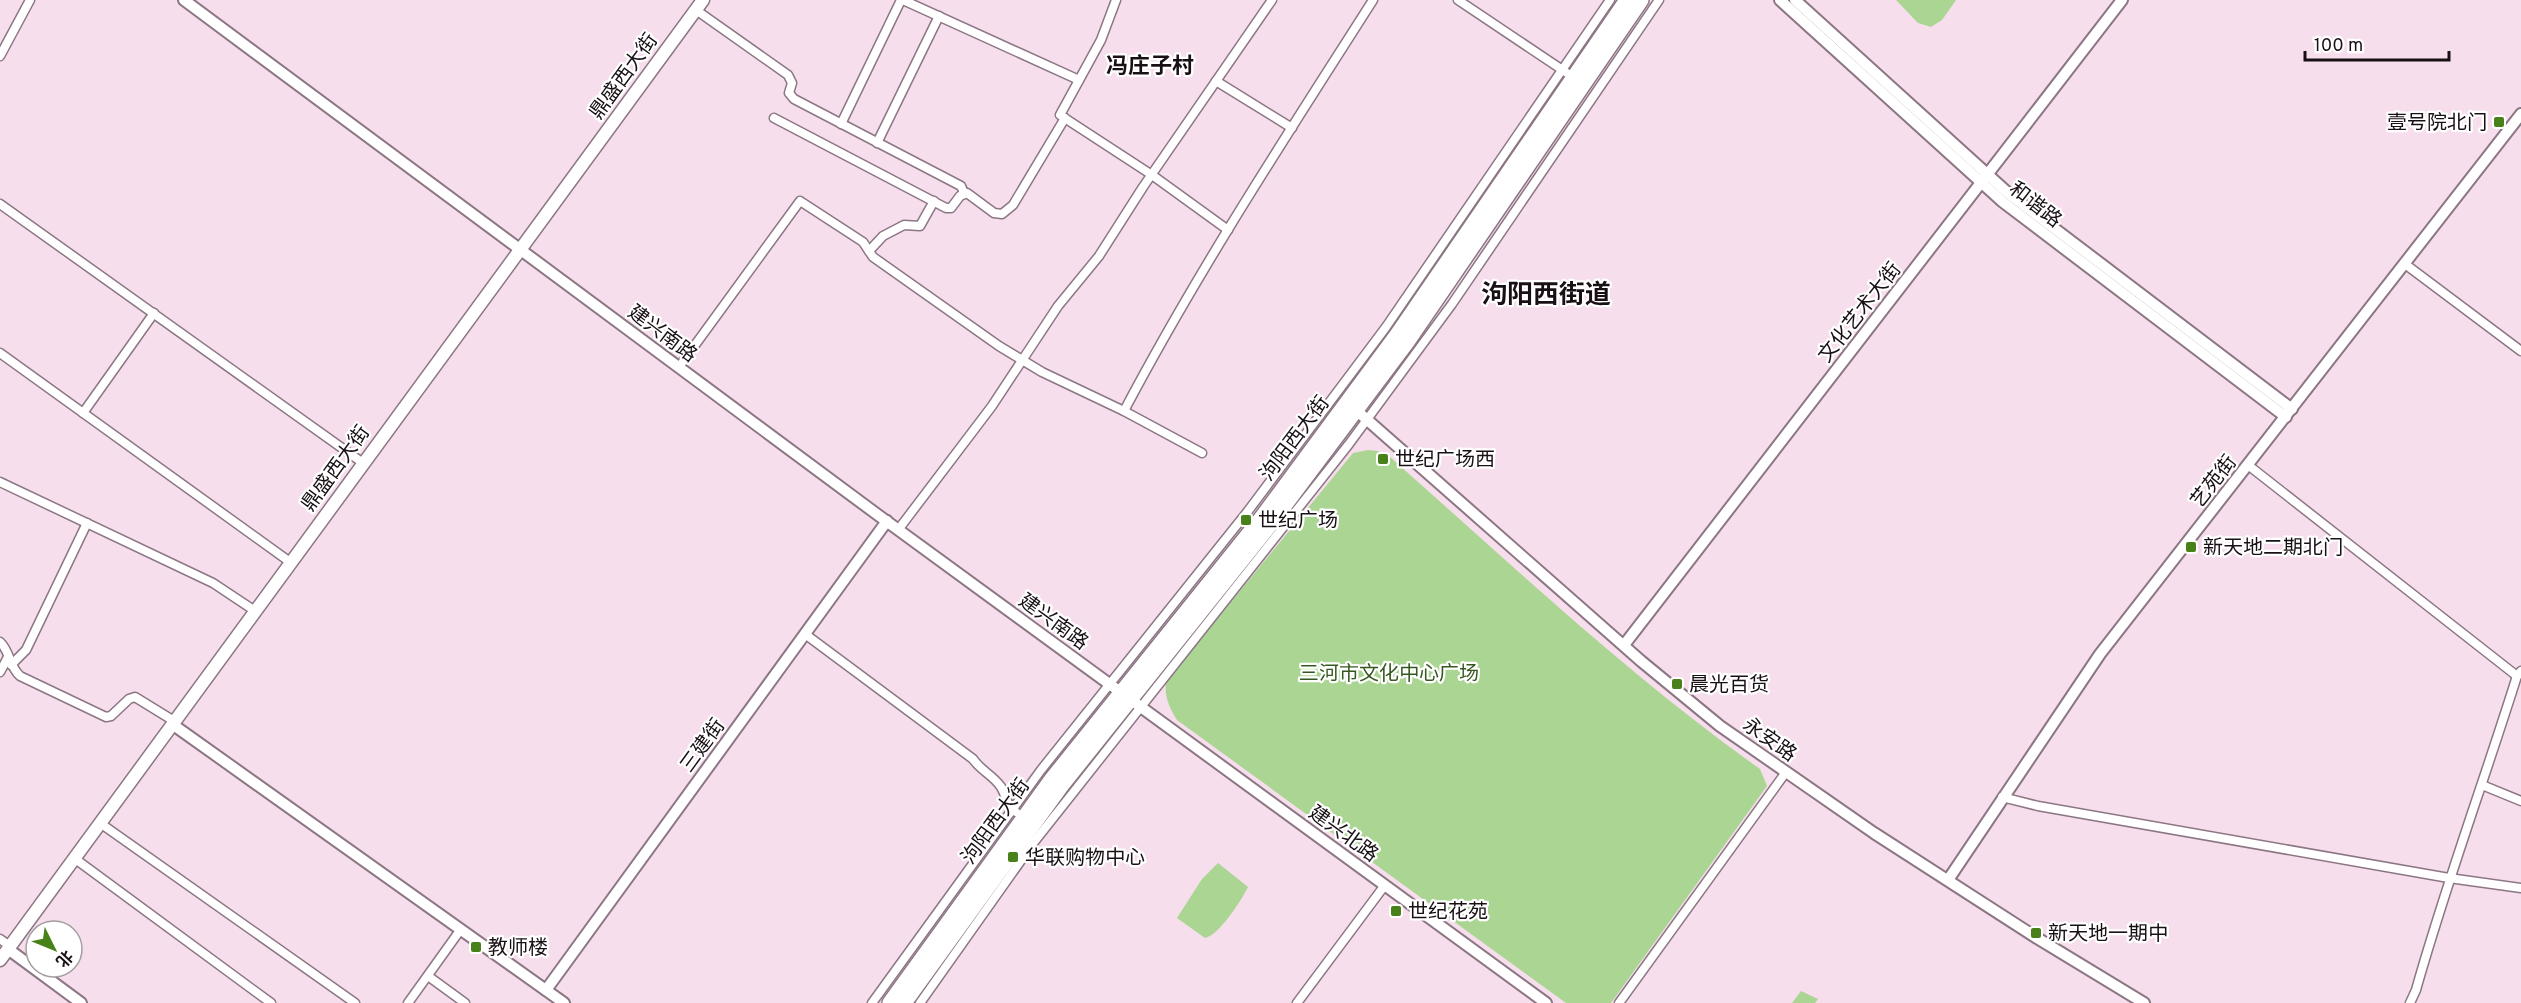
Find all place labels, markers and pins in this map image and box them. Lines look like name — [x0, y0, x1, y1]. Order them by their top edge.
place label: 壹号院北门 — [2387, 111, 2487, 137]
marker: 壹号院北门 — [2492, 115, 2506, 129]
place label: 世纪广场西 — [1395, 448, 1495, 474]
marker: 世纪广场西 — [1376, 452, 1390, 466]
place label: 世纪广场 — [1258, 509, 1338, 535]
marker: 世纪广场 — [1239, 513, 1253, 527]
place label: 新天地二期北门 — [2203, 536, 2343, 562]
marker: 新天地二期北门 — [2184, 540, 2198, 554]
place label: 晨光百货 — [1689, 673, 1769, 699]
marker: 晨光百货 — [1670, 677, 1684, 691]
place label: 华联购物中心 — [1025, 846, 1145, 872]
marker: 华联购物中心 — [1006, 850, 1020, 864]
place label: 世纪花苑 — [1408, 900, 1488, 926]
marker: 世纪花苑 — [1389, 904, 1403, 918]
place label: 新天地一期中 — [2048, 922, 2168, 948]
marker: 新天地一期中 — [2029, 926, 2043, 940]
place label: 教师楼 — [488, 936, 548, 962]
marker: 教师楼 — [469, 940, 483, 954]

